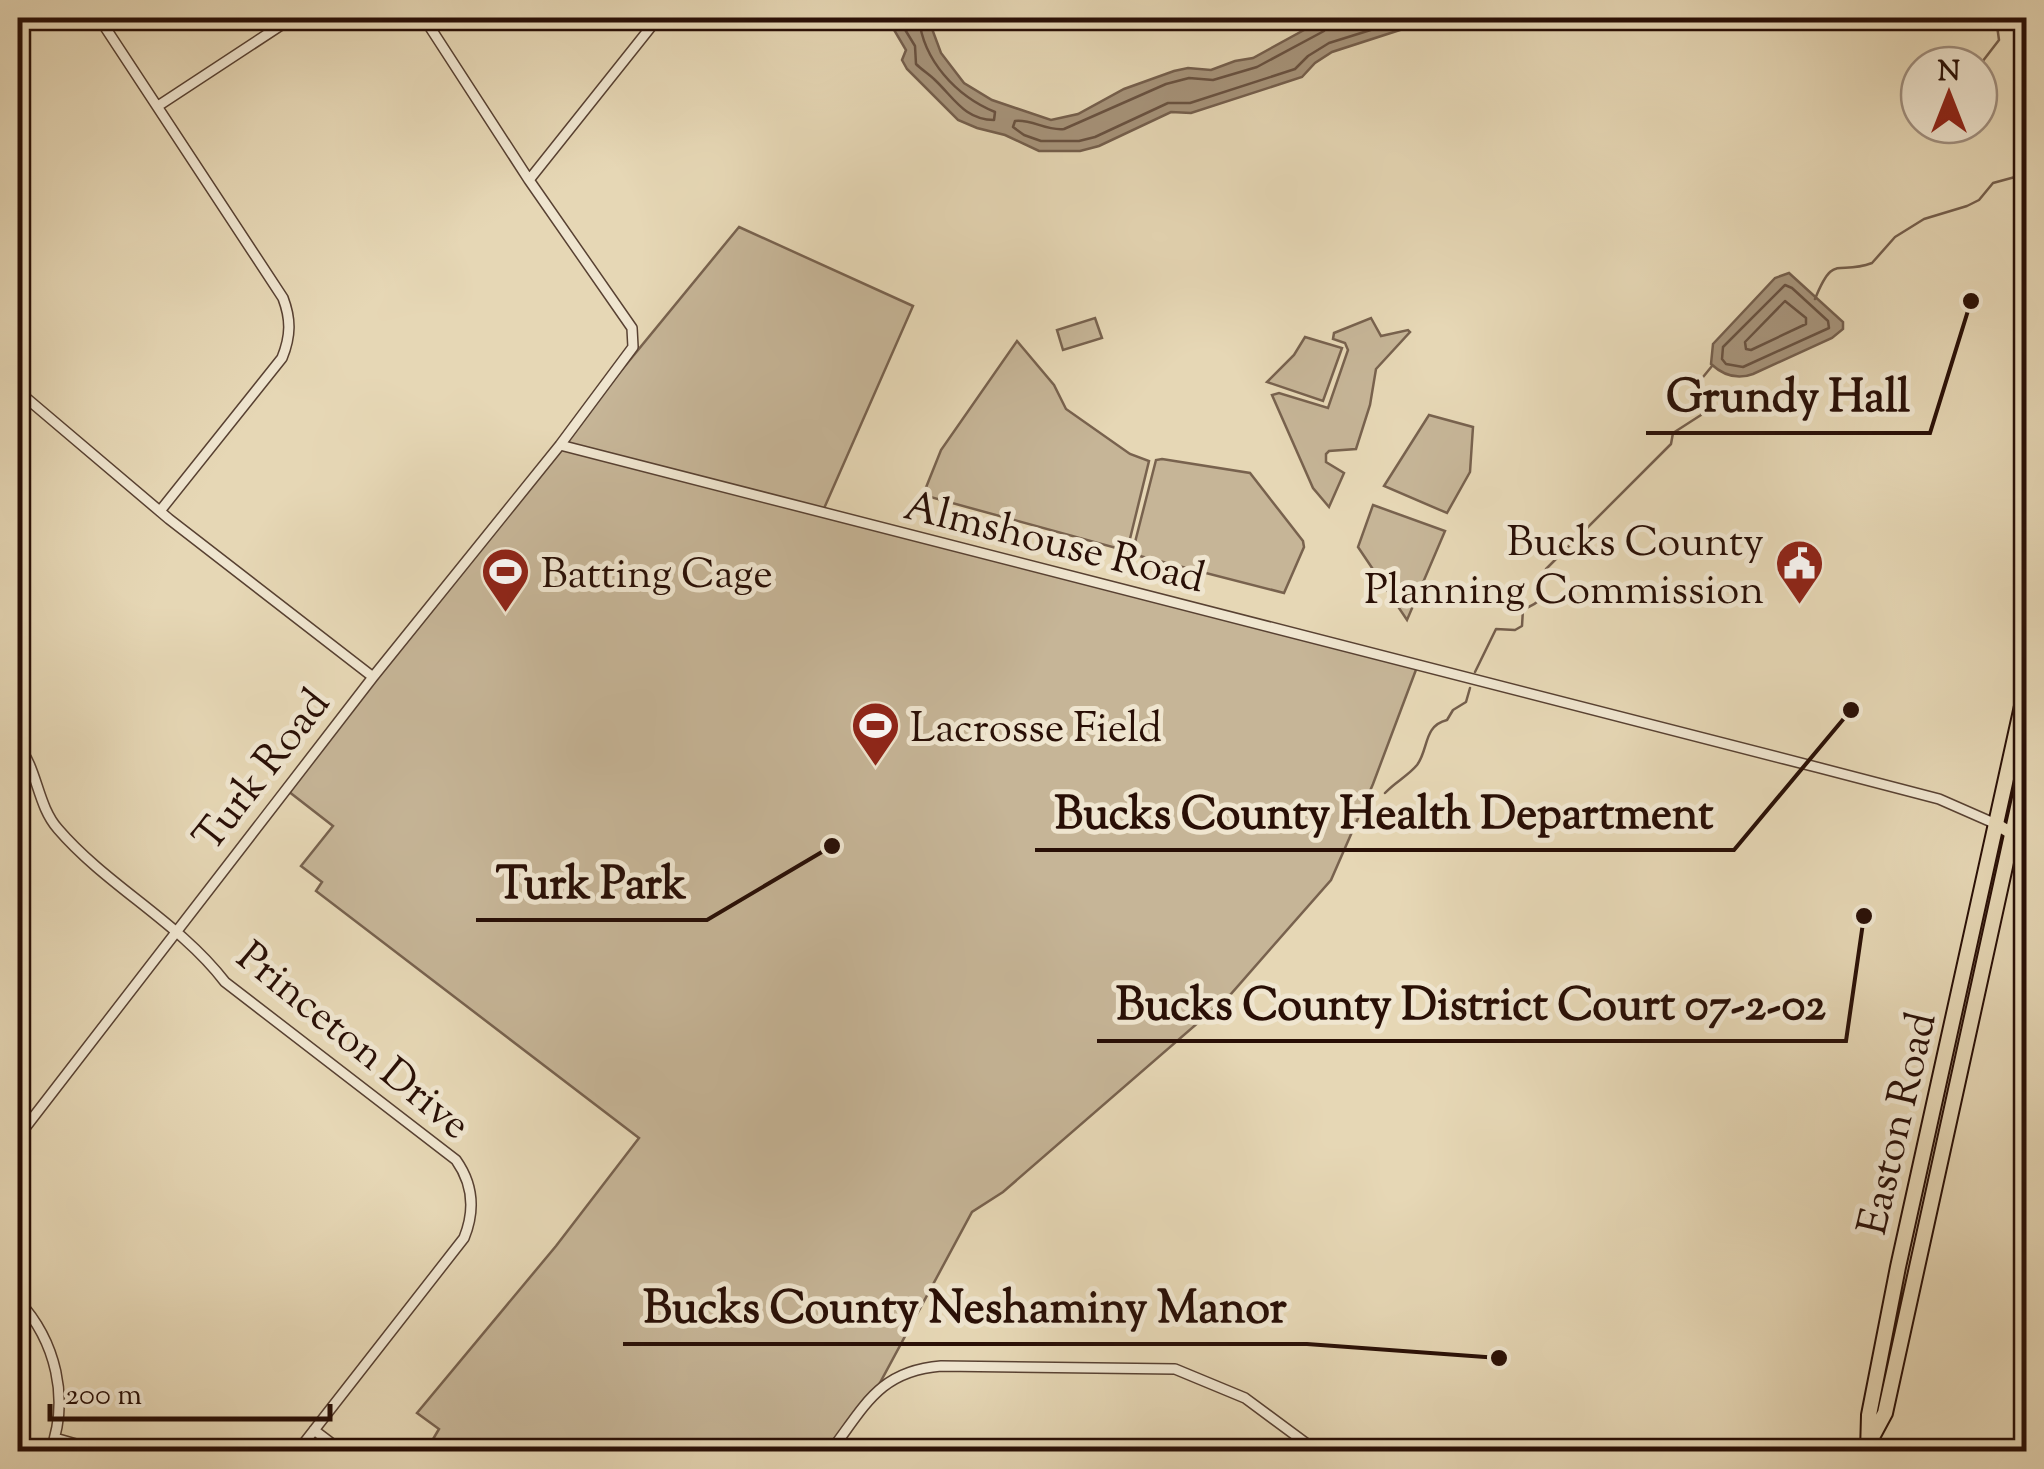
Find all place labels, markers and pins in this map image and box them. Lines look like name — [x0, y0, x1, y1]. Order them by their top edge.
callout: Grundy Hall — [1646, 358, 1930, 433]
place label: Bucks County Planning Commission — [1364, 515, 1764, 623]
public building icon: Bucks County Planning Commission — [1773, 538, 1825, 606]
sports icon: Batting Cage — [480, 546, 532, 614]
place label: Batting Cage — [541, 547, 773, 607]
sports icon: Lacrosse Field — [849, 700, 901, 768]
place label: Lacrosse Field — [910, 701, 1162, 761]
callout: Bucks County Health Department — [1035, 775, 1734, 850]
callout: Turk Park — [476, 845, 707, 920]
callout: Bucks County District Court 07-2-02 — [1097, 966, 1846, 1041]
callout: Bucks County Neshaminy Manor — [623, 1269, 1307, 1344]

